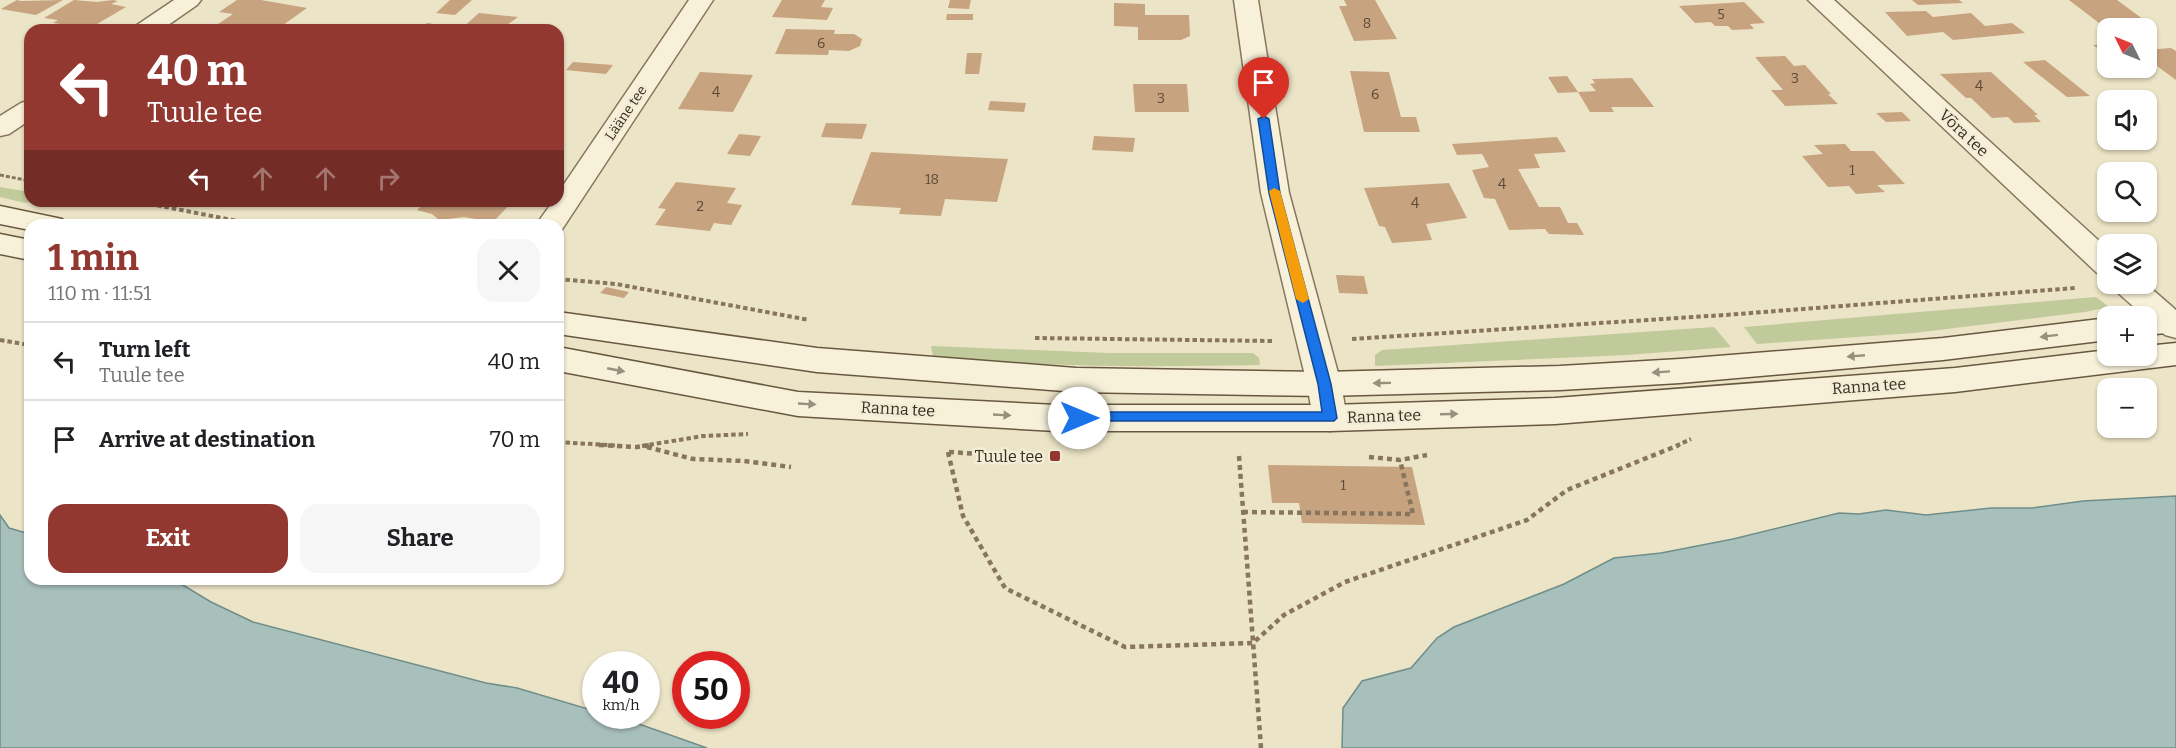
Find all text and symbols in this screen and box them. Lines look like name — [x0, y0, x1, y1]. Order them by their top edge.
house number: 5 — [1717, 6, 1725, 23]
house number: 8 — [1363, 15, 1371, 32]
north arrow — [2097, 18, 2157, 78]
map controls — [2097, 18, 2157, 438]
house number: 6 — [817, 35, 825, 52]
text: 40 m — [147, 46, 247, 96]
icon: left — [48, 48, 126, 126]
pin — [1238, 57, 1289, 119]
icon: arrive — [1247, 66, 1280, 99]
house number: 3 — [1791, 70, 1799, 87]
house number: 4 — [1975, 78, 1983, 95]
street label: Lääne tee — [602, 82, 650, 144]
house number: 4 — [712, 84, 720, 101]
house number: 6 — [1371, 86, 1379, 103]
house number: 3 — [1157, 90, 1165, 107]
button: sound — [2097, 90, 2157, 150]
text: Tuule tee — [147, 97, 263, 129]
street label: Võra tee — [1935, 105, 1993, 161]
icon: left — [183, 162, 216, 195]
icon: ahead — [246, 162, 279, 195]
icon: ahead — [309, 162, 342, 195]
icon: right — [372, 162, 405, 195]
house number: 1 — [1849, 162, 1855, 179]
button: search — [2097, 162, 2157, 222]
house number: 18 — [925, 171, 939, 188]
house number: 4 — [1498, 176, 1506, 193]
house number: 4 — [1411, 195, 1419, 212]
house number: 2 — [696, 198, 704, 215]
button: layers — [2097, 234, 2157, 294]
text: 1 min — [48, 236, 139, 280]
button: close — [477, 239, 540, 302]
text: 110 m · 11:51 — [48, 281, 151, 305]
button: + — [2097, 306, 2157, 366]
one-way arrow — [2040, 332, 2059, 341]
text: Turn left — [99, 336, 191, 363]
icon: left — [48, 345, 81, 378]
text: 40 m — [488, 348, 540, 375]
one-way arrow — [1846, 351, 1865, 361]
text: Tuule tee — [99, 363, 185, 387]
one-way arrow — [606, 366, 625, 375]
one-way arrow — [1652, 367, 1671, 377]
street label: Ranna tee — [1831, 374, 1907, 398]
one-way arrow — [1373, 378, 1392, 387]
button: − — [2097, 378, 2157, 438]
position arrow — [1047, 386, 1111, 450]
street label: Ranna tee — [860, 398, 936, 420]
one-way arrow — [798, 400, 817, 409]
street label: Ranna tee — [1347, 405, 1421, 427]
one-way arrow — [1439, 409, 1458, 419]
one-way arrow — [993, 410, 1012, 419]
icon: arrive — [48, 423, 81, 456]
text: Arrive at destination — [99, 426, 315, 453]
text: 70 m — [490, 426, 540, 453]
place label: Tuule tee — [974, 447, 1043, 466]
marker: Tuule tee — [1048, 449, 1062, 463]
house number: 1 — [1340, 477, 1346, 494]
button: Exit — [48, 504, 288, 573]
button: Share — [300, 504, 540, 573]
speed limit sign: 50 — [672, 651, 750, 729]
text: 40 — [602, 665, 640, 701]
text: km/h — [602, 696, 640, 714]

